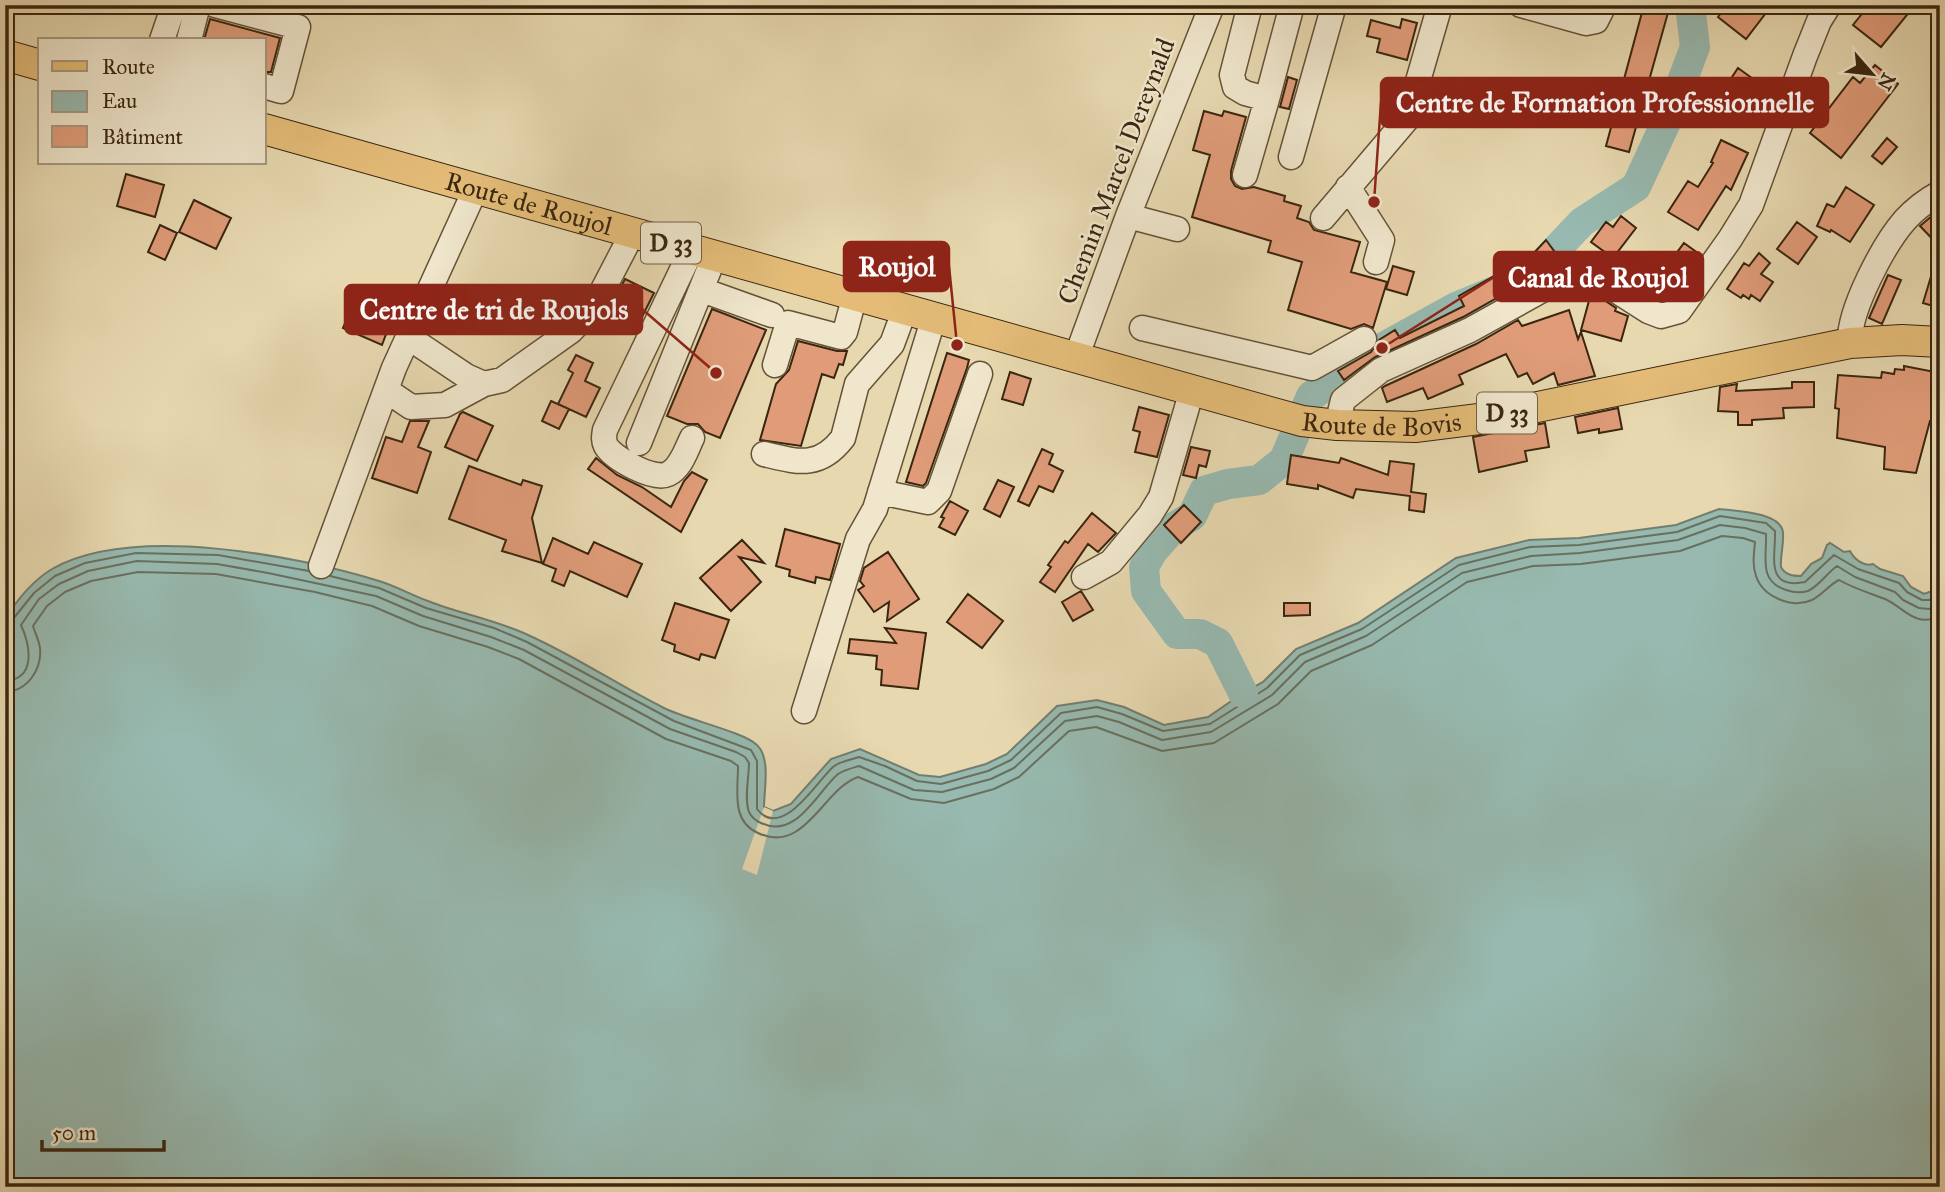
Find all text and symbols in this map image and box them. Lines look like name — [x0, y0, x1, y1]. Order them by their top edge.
street label: Chemin Marcel Dereynald — [1050, 33, 1182, 309]
legend — [38, 38, 266, 164]
north arrow — [1836, 38, 1906, 108]
text: Route — [102, 54, 155, 80]
text: N — [1873, 69, 1901, 94]
callout: Centre de Formation Professionnelle — [1381, 78, 1828, 127]
text: Centre de Formation Professionnelle — [1396, 85, 1815, 120]
text: Eau — [102, 88, 137, 114]
text: Bâtiment — [102, 124, 184, 150]
street label: Route de Roujol — [441, 165, 616, 242]
road number: D 33 — [641, 223, 701, 264]
callout: Roujol — [844, 242, 949, 291]
text: Roujol — [858, 249, 936, 284]
callout: Canal de Roujol — [1494, 252, 1703, 301]
text: Canal de Roujol — [1508, 260, 1689, 295]
callout: Centre de tri de Roujols — [345, 285, 642, 334]
text: Centre de tri de Roujols — [360, 292, 628, 327]
road number: D 33 — [1477, 392, 1537, 434]
street label: Route de Bovis — [1300, 405, 1463, 443]
scale bar — [42, 1108, 164, 1152]
text: 50 m — [52, 1120, 97, 1146]

